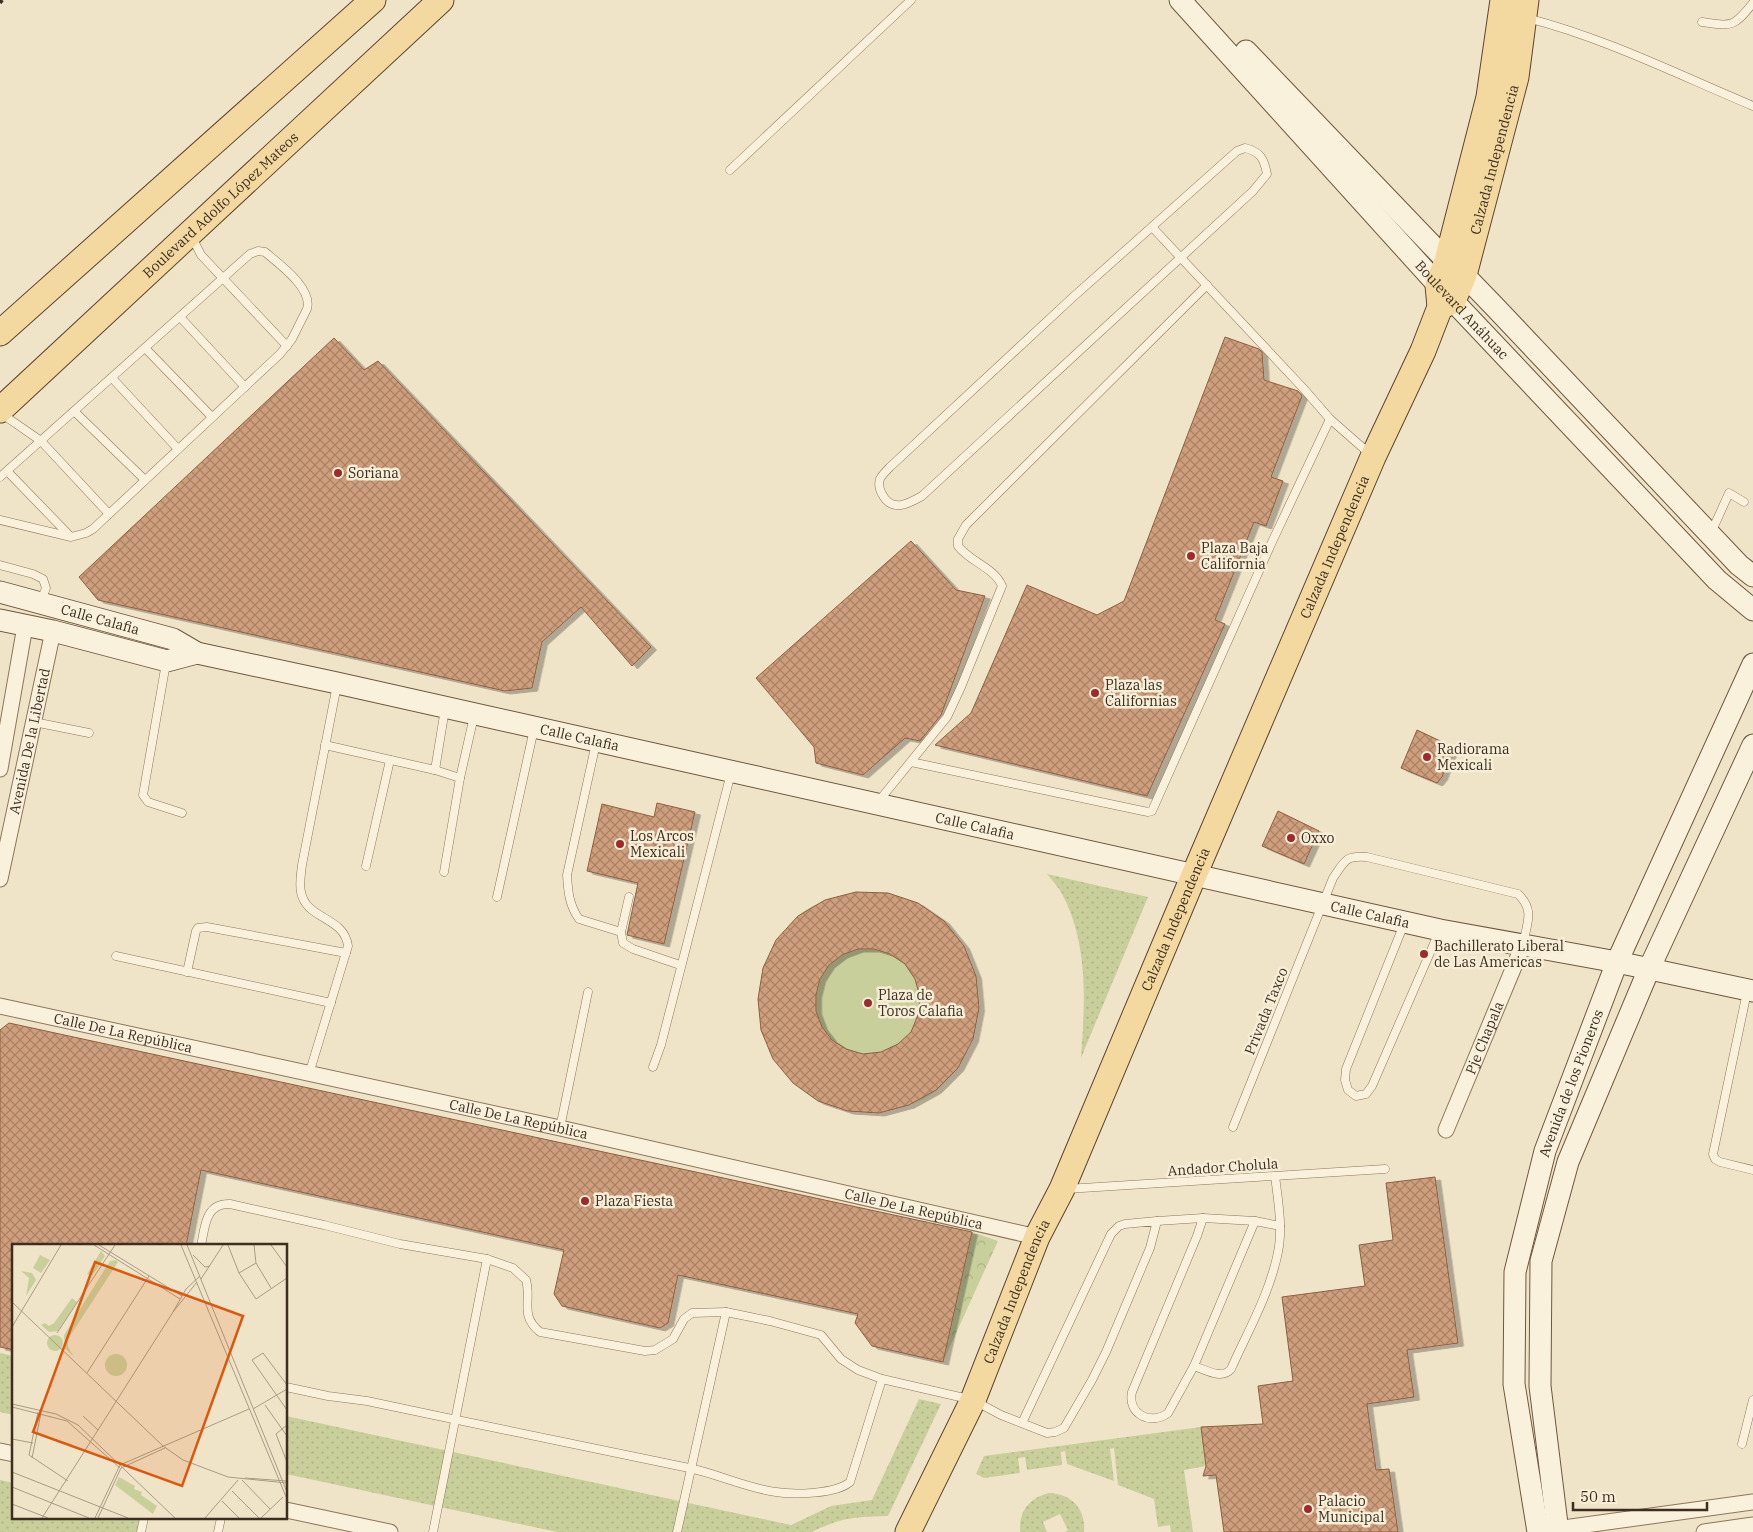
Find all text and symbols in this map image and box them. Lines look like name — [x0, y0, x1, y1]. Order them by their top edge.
street label: Calzada Independencia — [1466, 82, 1523, 236]
street label: Boulevard Adolfo López Mateos — [139, 128, 302, 282]
street label: Boulevard Anáhuac — [1411, 257, 1513, 363]
place label: Soriana — [348, 464, 399, 482]
marker: Soriana — [332, 467, 344, 479]
street label: Calzada Independencia — [1296, 472, 1373, 621]
place label: Plaza Baja California — [1201, 539, 1269, 573]
marker: Plaza Baja California — [1185, 550, 1197, 562]
street label: Calle Calafia — [59, 600, 142, 639]
street label: Avenida De la Libertad — [5, 666, 54, 816]
place label: Plaza las Californias — [1105, 676, 1177, 710]
marker: Plaza las Californias — [1089, 687, 1101, 699]
street label: Calle Calafia — [538, 720, 621, 755]
place label: Radiorama Mexicali — [1437, 740, 1510, 774]
marker: Radiorama Mexicali — [1421, 751, 1433, 763]
street label: Calle Calafia — [934, 808, 1017, 844]
place label: Los Arcos Mexicali — [630, 827, 694, 861]
place label: Oxxo — [1301, 829, 1334, 847]
marker: Oxxo — [1285, 832, 1297, 844]
marker: Los Arcos Mexicali — [614, 838, 626, 850]
street label: Calzada Independencia — [1137, 844, 1214, 994]
street label: Calle Calafia — [1329, 897, 1412, 932]
place label: Bachillerato Liberal de Las Americas — [1434, 937, 1564, 971]
marker: Bachillerato Liberal de Las Americas — [1418, 948, 1430, 960]
street label: Privada Taxco — [1240, 965, 1292, 1057]
place label: Plaza de Toros Calafia — [878, 986, 964, 1020]
marker: Plaza de Toros Calafia — [862, 997, 874, 1009]
street label: Pje Chapala — [1461, 998, 1508, 1077]
street label: Avenida de los Pioneros — [1535, 1007, 1607, 1159]
street label: Calle De La República — [52, 1009, 194, 1057]
street label: Calle De La República — [448, 1095, 590, 1143]
street label: Andador Cholula — [1167, 1154, 1279, 1180]
street label: Calle De La República — [843, 1184, 985, 1233]
place label: Plaza Fiesta — [595, 1192, 674, 1210]
marker: Plaza Fiesta — [579, 1195, 591, 1207]
street label: Calzada Independencia — [979, 1216, 1054, 1366]
inset map — [12, 1244, 288, 1520]
scale bar — [1573, 1480, 1707, 1512]
text: 50 m — [1580, 1487, 1616, 1506]
place label: Palacio Municipal — [1318, 1492, 1384, 1526]
marker: Palacio Municipal — [1302, 1503, 1314, 1515]

